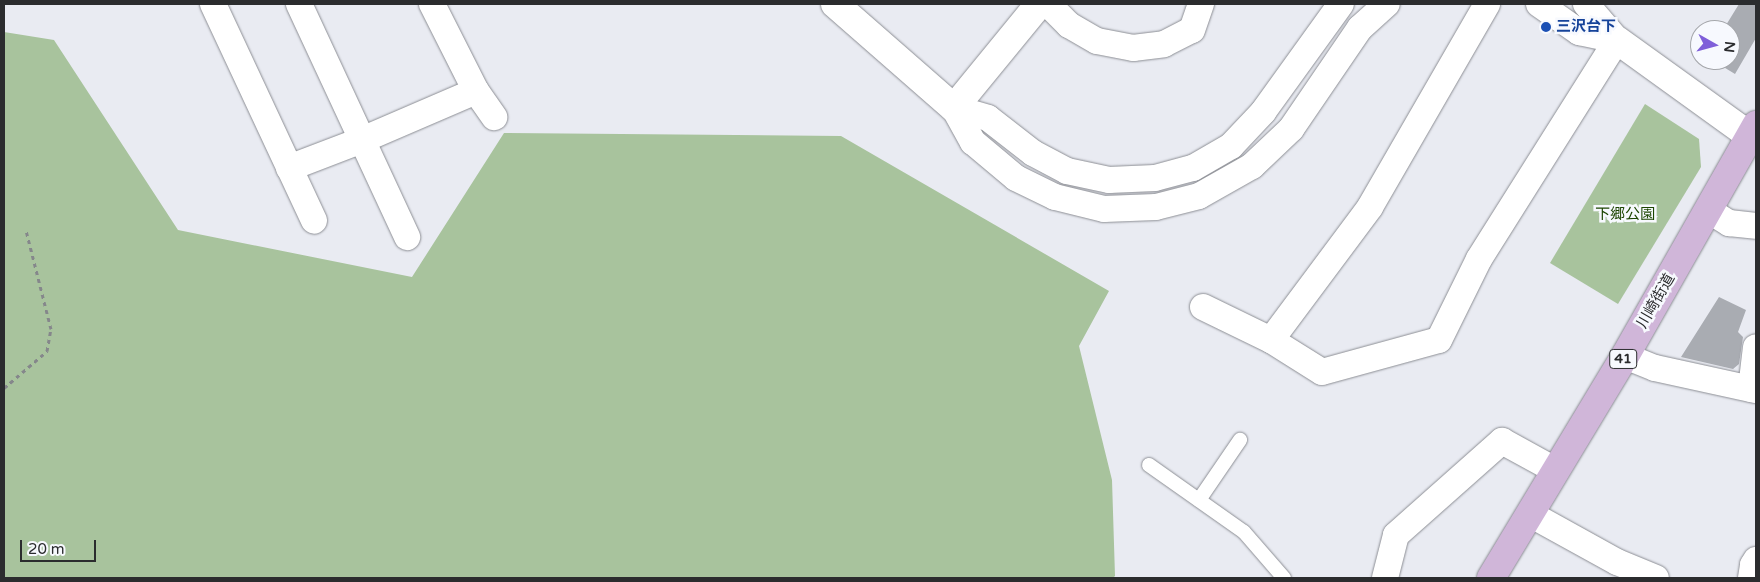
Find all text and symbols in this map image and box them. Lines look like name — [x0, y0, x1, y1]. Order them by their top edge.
place label: 三沢台下 — [1556, 18, 1616, 36]
north arrow — [1690, 20, 1740, 70]
marker: 三沢台下 — [1540, 21, 1552, 33]
text: N — [1720, 40, 1739, 53]
park label: 下郷公園 — [1595, 206, 1655, 224]
street label: 川崎街道 — [1633, 271, 1679, 331]
road number: 41 — [1608, 348, 1638, 370]
scale bar — [22, 530, 99, 562]
text: 20 m — [28, 540, 65, 558]

